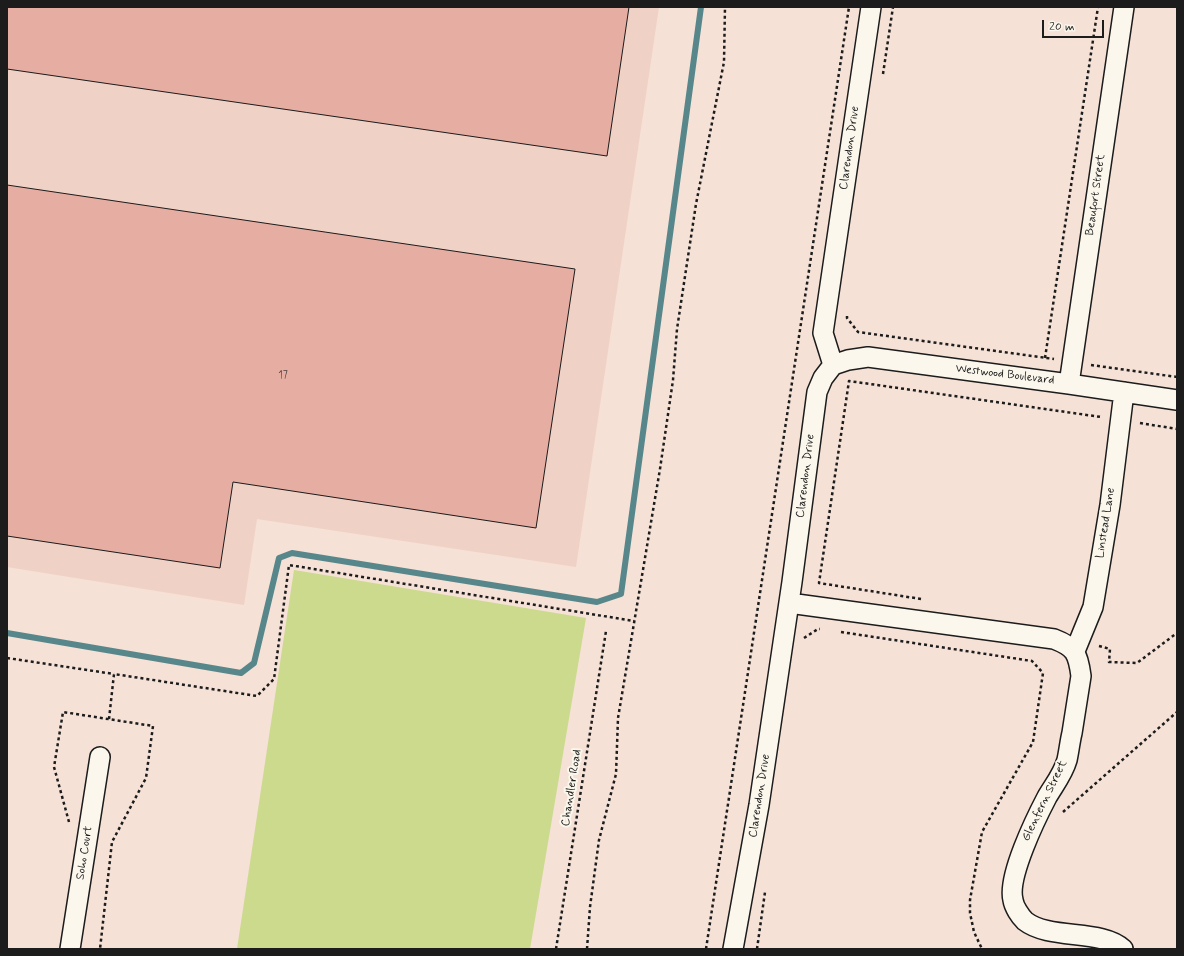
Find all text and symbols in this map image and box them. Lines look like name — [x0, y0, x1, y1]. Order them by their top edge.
scale bar — [1044, 12, 1106, 38]
text: 20 m — [1049, 19, 1075, 35]
street label: Clarendon Drive — [837, 105, 863, 191]
street label: Beaufort Street — [1083, 153, 1109, 237]
street label: Westwood Boulevard — [955, 362, 1055, 388]
house number: 17 — [278, 370, 288, 382]
street label: Clarendon Drive — [794, 433, 818, 519]
street label: Linstead Lane — [1093, 487, 1119, 559]
street label: Chandler Road — [559, 749, 585, 827]
street label: Clarendon Drive — [746, 753, 774, 839]
street label: Glenfern Street — [1019, 758, 1071, 844]
street label: Soho Court — [74, 825, 96, 881]

